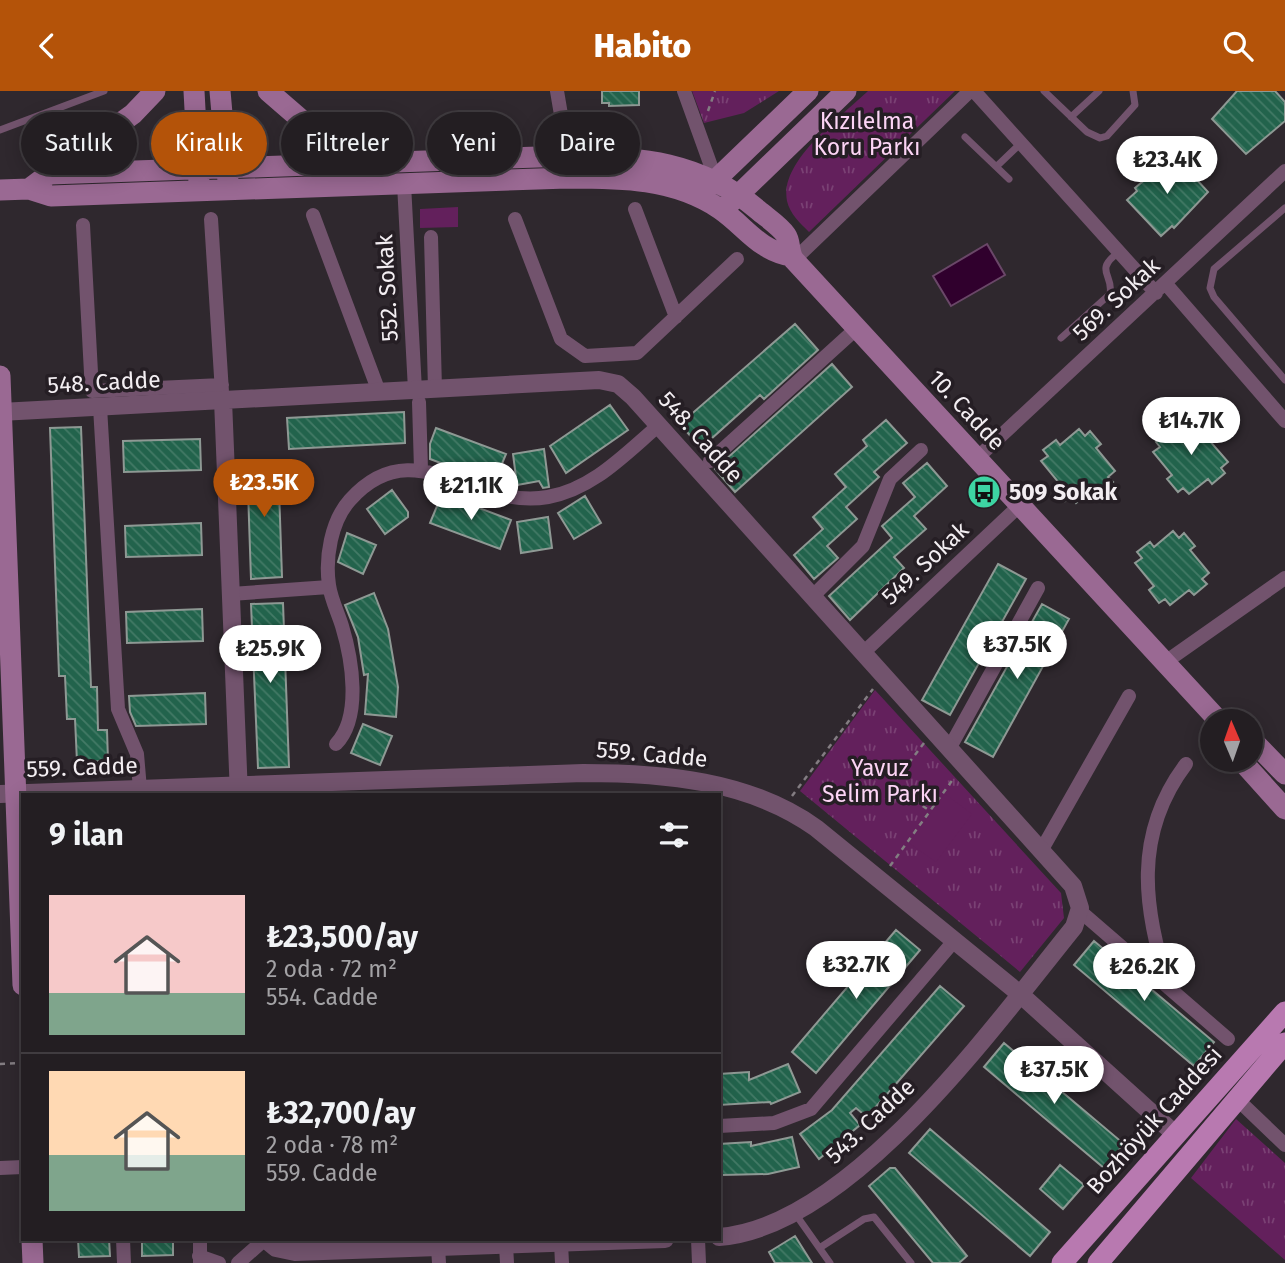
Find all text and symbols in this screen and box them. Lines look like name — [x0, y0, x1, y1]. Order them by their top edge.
icon: back — [28, 27, 66, 65]
text: Habito — [594, 27, 691, 65]
icon: search — [1219, 27, 1257, 65]
park label: Kızılelma Koru Parkı — [814, 107, 920, 161]
chip: Satılık — [21, 112, 137, 175]
chip: Kiralık — [151, 112, 267, 175]
chip: Filtreler — [281, 112, 413, 175]
chip: Yeni — [427, 112, 521, 175]
chip: Daire — [535, 112, 640, 175]
pin: ₺23.4K — [1110, 137, 1224, 196]
text: ₺23.4K — [1132, 145, 1202, 173]
street label: 552. Sokak — [370, 233, 404, 342]
street label: 569. Sokak — [1067, 252, 1165, 346]
street label: 10. Cadde — [923, 364, 1011, 456]
street label: 548. Cadde — [47, 365, 161, 399]
street label: 548. Cadde — [653, 386, 749, 488]
pin: ₺14.7K — [1134, 397, 1248, 457]
text: ₺14.7K — [1158, 406, 1224, 434]
pin: ₺23.5K — [207, 459, 321, 519]
pin: ₺21.1K — [414, 463, 528, 522]
text: ₺23.5K — [229, 468, 299, 496]
text: ₺21.1K — [439, 471, 503, 499]
bus stop icon: 509 Sokak — [965, 473, 1003, 511]
place label: 509 Sokak — [1009, 478, 1117, 506]
street label: 549. Sokak — [876, 516, 974, 610]
pin: ₺37.5K — [960, 621, 1074, 681]
pin: ₺25.9K — [213, 625, 327, 685]
text: ₺37.5K — [983, 630, 1051, 658]
text: ₺25.9K — [235, 634, 305, 662]
north arrow — [1200, 709, 1264, 772]
map controls — [1200, 709, 1263, 772]
street label: 559. Cadde — [595, 735, 709, 773]
street label: 559. Cadde — [26, 751, 138, 783]
park label: Yavuz Selim Parkı — [822, 754, 938, 808]
icon: filters — [655, 816, 693, 854]
text: 9 ilan — [49, 817, 124, 853]
text: ₺23,500/ay — [266, 919, 418, 955]
icon: home — [105, 923, 189, 1007]
pin: ₺32.7K — [799, 941, 913, 1001]
pin: ₺26.2K — [1087, 943, 1201, 1003]
text: ₺32.7K — [822, 950, 890, 978]
text: ₺26.2K — [1109, 952, 1179, 980]
text: 2 oda · 72 m² — [266, 955, 397, 983]
text: 554. Cadde — [266, 983, 378, 1011]
street label: Bozhöyük Caddesi — [1080, 1040, 1228, 1200]
pin: ₺37.5K — [997, 1047, 1111, 1106]
text: ₺37.5K — [1020, 1055, 1088, 1083]
street label: 543. Cadde — [820, 1073, 920, 1169]
text: ₺32,700/ay — [266, 1095, 416, 1131]
icon: home — [105, 1099, 189, 1183]
text: 2 oda · 78 m² — [266, 1131, 398, 1159]
text: 559. Cadde — [266, 1159, 377, 1187]

